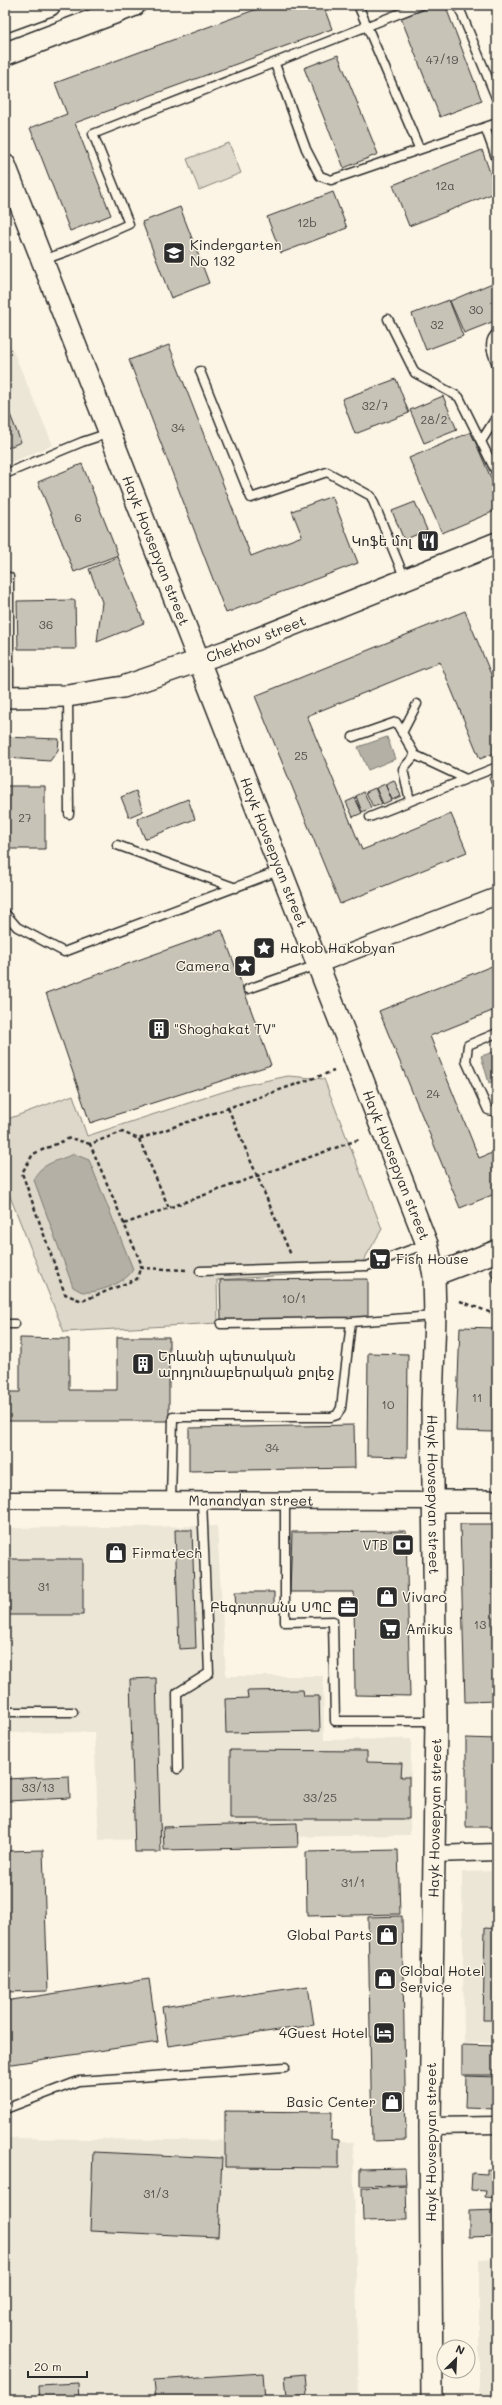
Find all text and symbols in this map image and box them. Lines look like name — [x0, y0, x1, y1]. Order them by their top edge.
house number: 47/19 — [426, 51, 458, 67]
house number: 12a — [435, 177, 455, 193]
house number: 12b — [297, 214, 317, 230]
place label: Kindergarten No 132 — [190, 235, 282, 270]
school or university icon: Kindergarten No 132 — [161, 240, 187, 266]
house number: 30 — [469, 301, 484, 317]
house number: 32 — [430, 316, 444, 332]
house number: 32/7 — [362, 397, 389, 413]
house number: 28/2 — [421, 411, 447, 427]
house number: 34 — [171, 419, 185, 435]
street label: Hayk Hovsepyan street — [118, 473, 194, 628]
house number: 6 — [74, 509, 82, 525]
restaurant icon: Կոֆե մոլ — [415, 528, 441, 554]
place label: Կոֆե մոլ — [351, 531, 412, 550]
street label: Chekhov street — [203, 611, 308, 667]
house number: 36 — [39, 616, 53, 632]
house number: 25 — [294, 747, 308, 763]
street label: Hayk Hovsepyan street — [236, 774, 312, 930]
house number: 27 — [18, 809, 32, 825]
place icon: Hakob Hakobyan — [251, 935, 277, 961]
place label: Hakob Hakobyan — [280, 938, 395, 957]
place icon: Camera — [232, 953, 258, 979]
place label: Camera — [176, 956, 230, 975]
building icon: "Shoghakat TV" — [146, 1016, 172, 1042]
place label: "Shoghakat TV" — [174, 1019, 276, 1038]
house number: 24 — [426, 1085, 440, 1101]
street label: Hayk Hovsepyan street — [359, 1087, 435, 1243]
supermarket icon: Fish House — [367, 1246, 393, 1272]
place label: Fish House — [396, 1249, 469, 1268]
house number: 10/1 — [282, 1290, 306, 1306]
place label: Երևանի պետական արդյունաբերական քոլեջ — [158, 1346, 334, 1381]
building icon: Երևանի պետական արդյունաբերական քոլեջ — [130, 1351, 156, 1377]
house number: 11 — [472, 1389, 482, 1405]
house number: 10 — [382, 1396, 395, 1412]
street label: Hayk Hovsepyan street — [423, 1415, 444, 1574]
house number: 34 — [265, 1439, 279, 1455]
street label: Manandyan street — [189, 1490, 313, 1510]
bank icon: VTB — [390, 1532, 416, 1558]
place label: VTB — [363, 1535, 388, 1554]
shop icon: Firmatech — [103, 1540, 129, 1566]
place label: Firmatech — [132, 1543, 202, 1562]
house number: 31 — [38, 1578, 50, 1594]
shop icon: Vivaro — [374, 1584, 400, 1610]
place label: Vivaro — [402, 1587, 447, 1606]
office icon: Բեգոտրանս ՍՊԸ — [335, 1594, 361, 1620]
place label: Բեգոտրանս ՍՊԸ — [210, 1597, 332, 1616]
supermarket icon: Amikus — [377, 1616, 403, 1642]
house number: 13 — [474, 1616, 486, 1632]
place label: Amikus — [406, 1619, 453, 1638]
street label: Hayk Hovsepyan street — [424, 1738, 445, 1898]
house number: 33/13 — [22, 1779, 54, 1795]
house number: 33/25 — [303, 1789, 337, 1805]
house number: 31/1 — [341, 1874, 365, 1890]
shop icon: Global Parts — [374, 1922, 400, 1948]
place label: Global Parts — [287, 1925, 372, 1944]
place label: Global Hotel Service — [400, 1961, 484, 1996]
shop icon: Global Hotel Service — [372, 1966, 398, 1992]
hotel icon: 4Guest Hotel — [371, 2020, 397, 2046]
place label: 4Guest Hotel — [279, 2023, 368, 2042]
street label: Hayk Hovsepyan street — [421, 2062, 440, 2222]
shop icon: Basic Center — [379, 2089, 405, 2115]
place label: Basic Center — [287, 2092, 376, 2111]
house number: 31/3 — [143, 2185, 169, 2201]
north arrow — [436, 2339, 476, 2379]
text: N — [453, 2341, 467, 2358]
scale bar — [28, 2353, 87, 2379]
text: 20 m — [34, 2358, 62, 2374]

